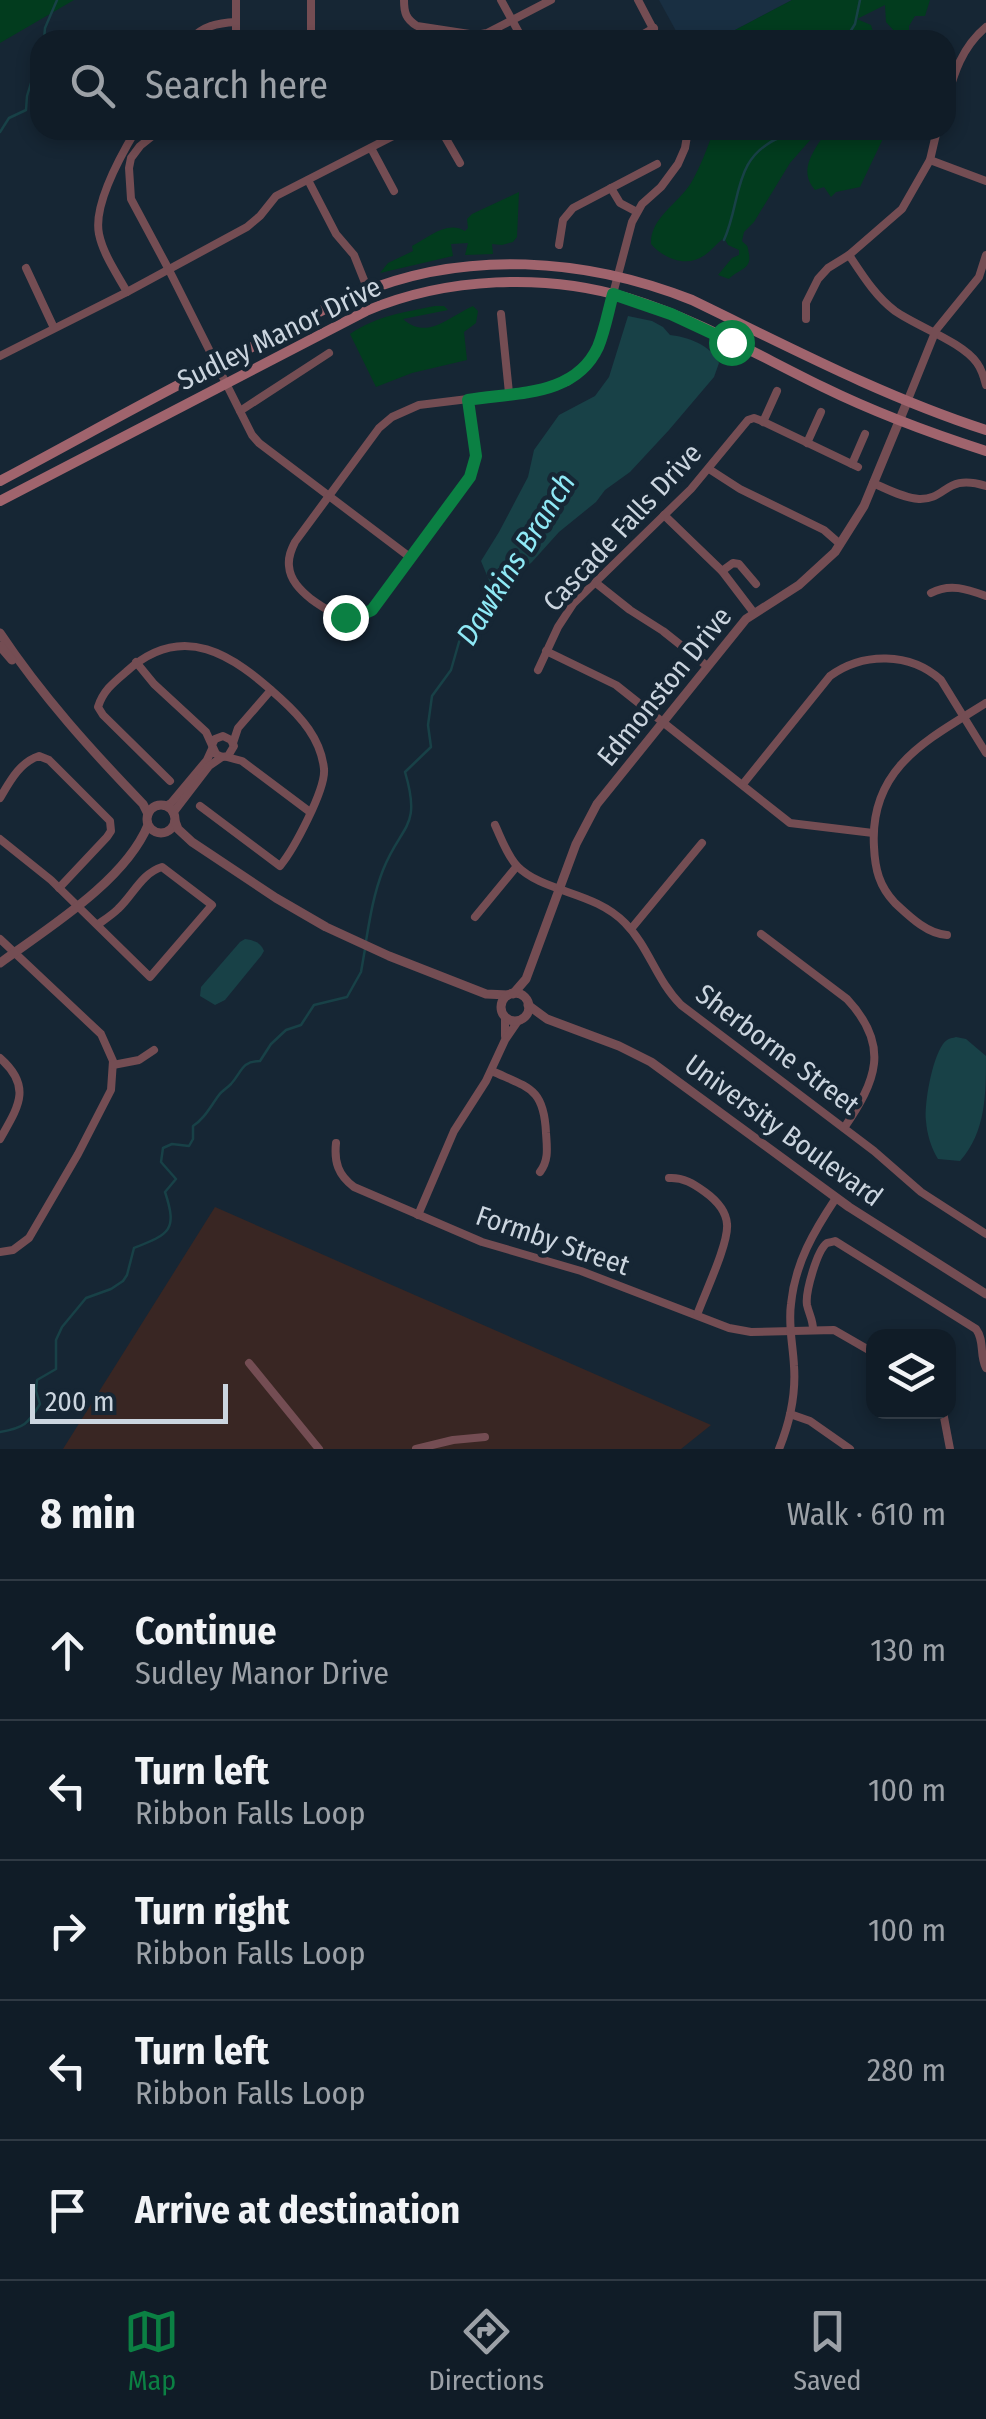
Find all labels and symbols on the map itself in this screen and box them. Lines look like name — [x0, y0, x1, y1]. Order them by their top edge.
street label: Sudley Manor Drive — [172, 270, 386, 397]
route start — [709, 320, 755, 366]
street label: Cascade Falls Drive — [536, 437, 708, 618]
water label: Dawkins Branch — [449, 466, 583, 652]
route end — [323, 595, 369, 641]
street label: Edmonston Drive — [590, 600, 738, 772]
street label: Sherborne Street — [690, 977, 866, 1122]
street label: University Boulevard — [678, 1048, 889, 1213]
street label: Formby Street — [472, 1199, 635, 1282]
scale bar — [30, 1379, 228, 1424]

